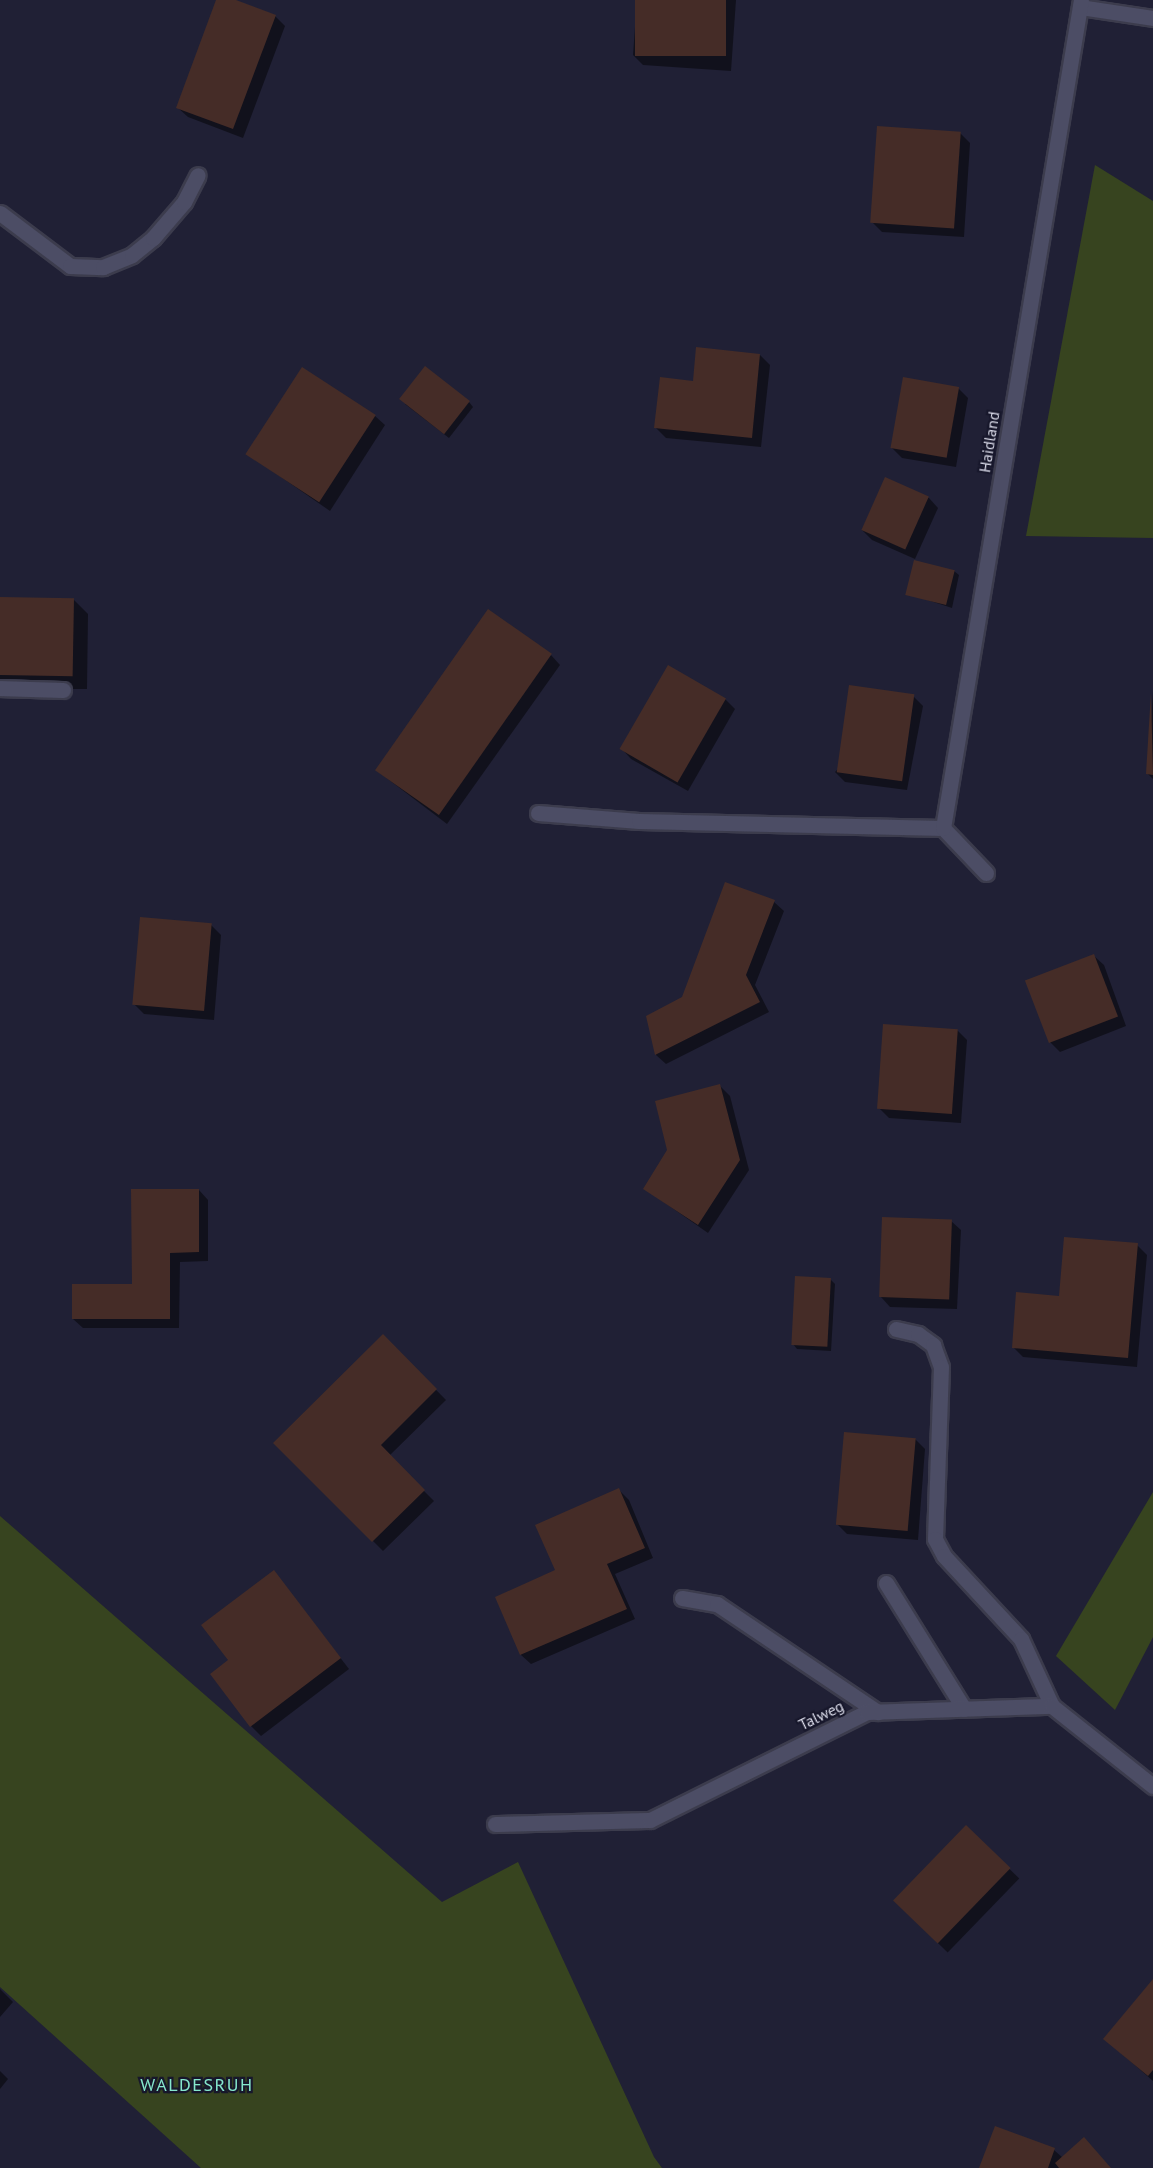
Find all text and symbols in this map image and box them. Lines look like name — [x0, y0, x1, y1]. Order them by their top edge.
street label: Haidland — [975, 410, 1003, 474]
street label: Talweg — [795, 1696, 847, 1734]
district label: WALDESRUH — [140, 2074, 254, 2096]

